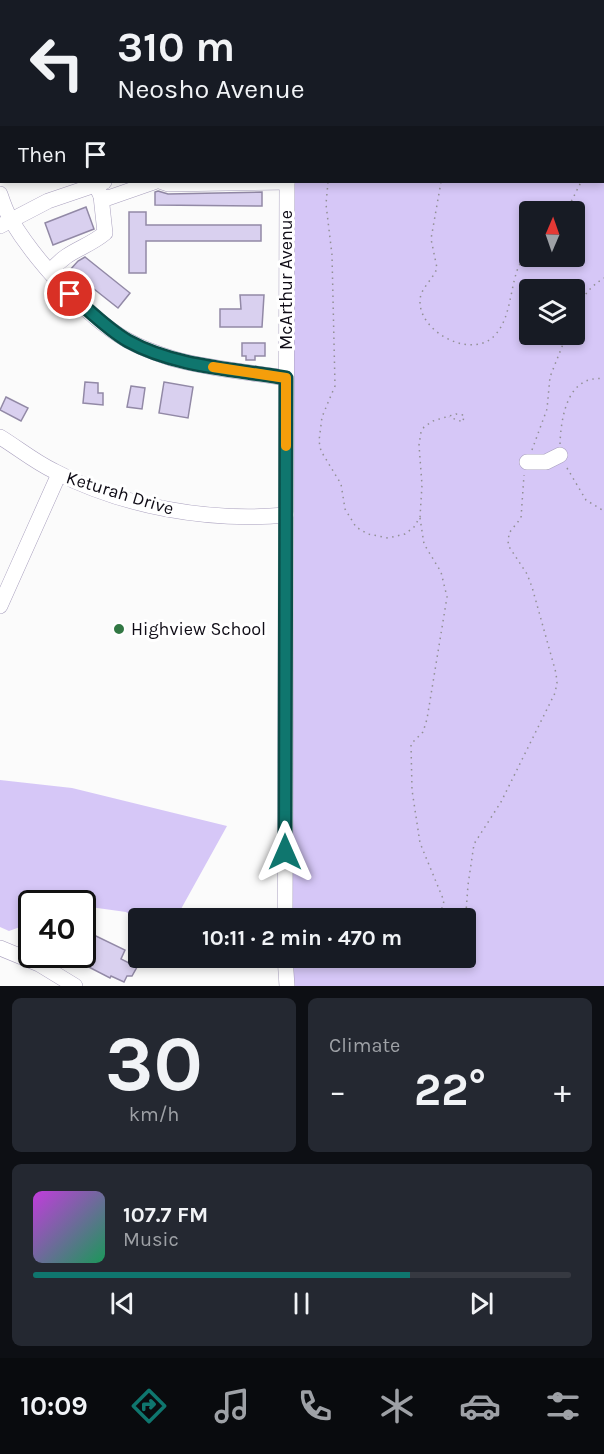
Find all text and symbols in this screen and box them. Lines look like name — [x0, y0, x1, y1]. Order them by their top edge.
text: 310 m — [117, 22, 235, 72]
icon: left — [18, 24, 96, 102]
text: Neosho Avenue — [117, 73, 305, 105]
icon: arrive — [79, 138, 112, 171]
text: Then — [18, 142, 67, 168]
north arrow — [519, 201, 585, 267]
map controls — [519, 201, 585, 345]
street label: McArthur Avenue — [275, 210, 297, 350]
pin — [44, 268, 95, 319]
icon: arrive — [53, 277, 86, 310]
button: layers — [519, 279, 585, 345]
street label: Keturah Drive — [63, 466, 177, 520]
place label: Highview School — [131, 618, 266, 640]
marker: Highview School — [112, 622, 126, 636]
position arrow — [253, 820, 317, 884]
speed limit sign: 40 — [18, 890, 96, 968]
text: 10:11 · 2 min · 470 m — [202, 925, 402, 951]
text: 30 — [105, 1018, 203, 1110]
text: Climate — [329, 1034, 400, 1057]
text: 22° — [414, 1064, 486, 1116]
text: − — [329, 1072, 346, 1110]
text: + — [554, 1072, 571, 1110]
text: km/h — [129, 1103, 179, 1126]
text: 107.7 FM — [123, 1202, 208, 1228]
text: Music — [123, 1228, 179, 1251]
icon: previous — [106, 1287, 139, 1320]
icon: pause — [285, 1287, 318, 1320]
icon: next — [465, 1287, 498, 1320]
icon: directions — [128, 1385, 170, 1427]
icon: music — [211, 1385, 253, 1427]
icon: phone — [294, 1385, 336, 1427]
icon: climate — [376, 1385, 418, 1427]
icon: car — [459, 1385, 501, 1427]
icon: filters — [542, 1385, 584, 1427]
text: 10:09 — [20, 1390, 88, 1422]

